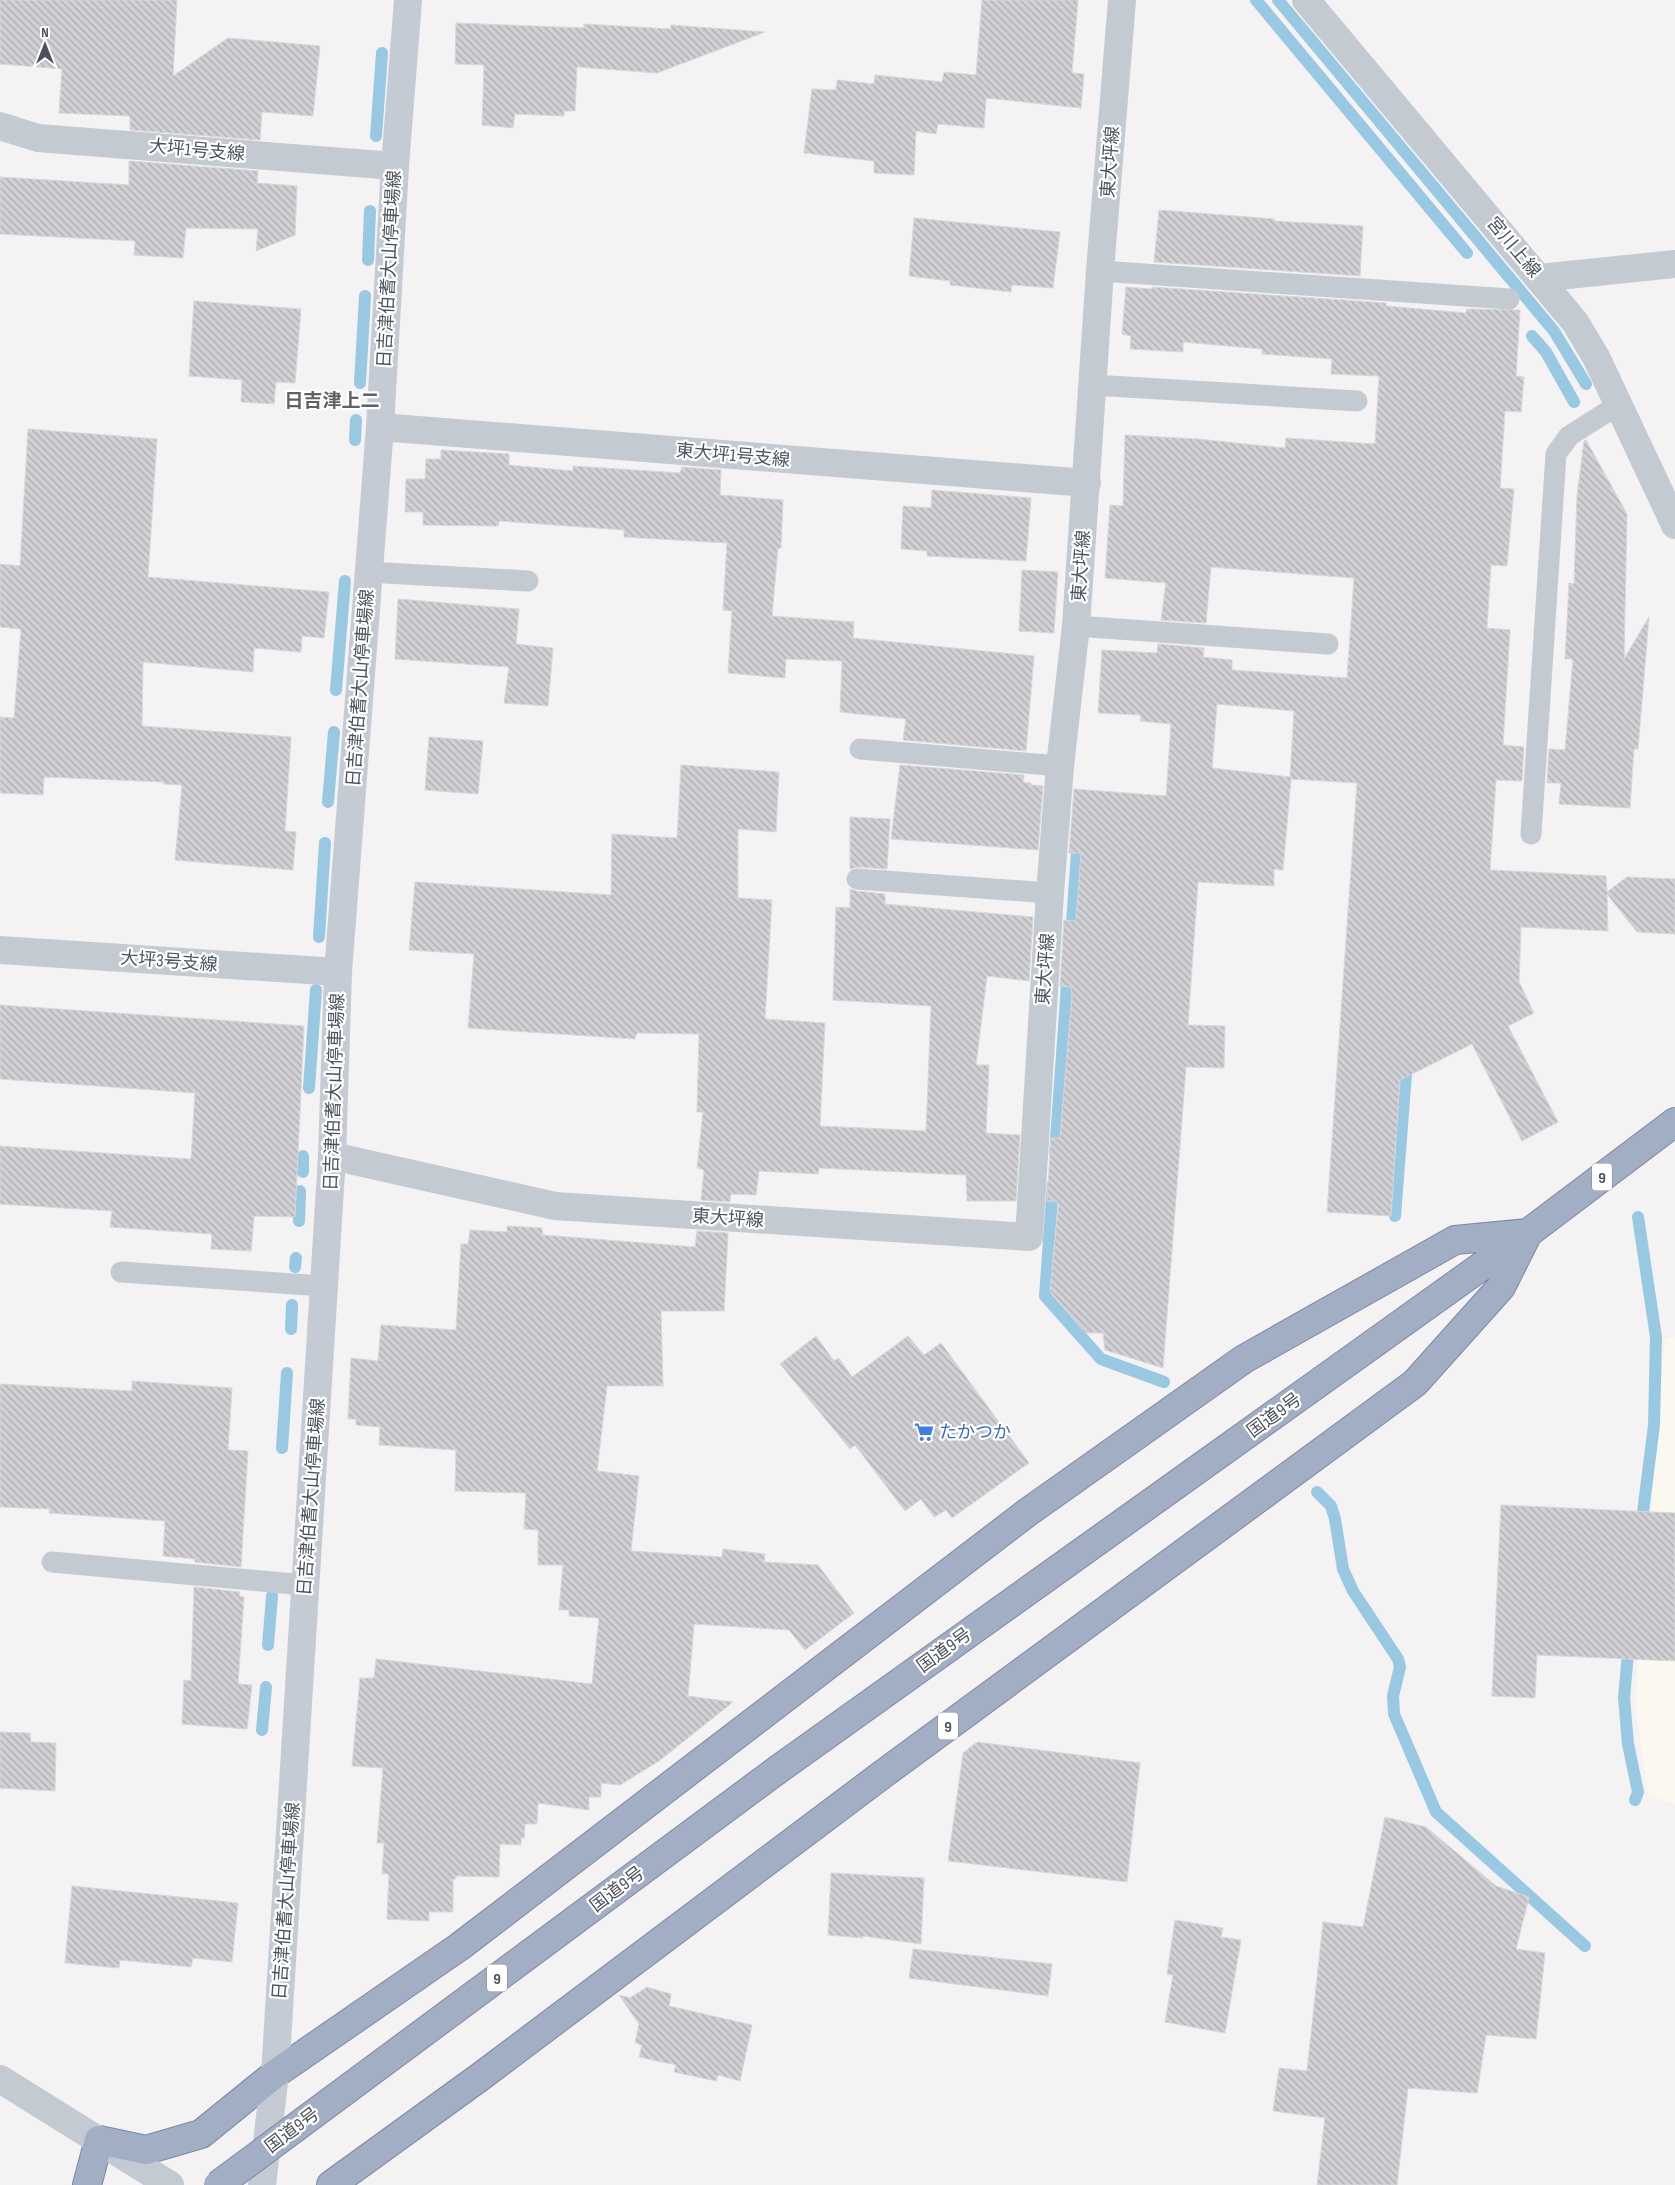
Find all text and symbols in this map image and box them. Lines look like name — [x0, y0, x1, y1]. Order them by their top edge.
north arrow — [20, 20, 70, 70]
text: N — [41, 24, 49, 41]
street label: 東大坪線 — [1098, 125, 1123, 199]
street label: 大坪1号支線 — [148, 136, 246, 165]
street label: 日吉津伯耆大山停車場線 — [374, 170, 405, 368]
street label: 宮川上線 — [1482, 213, 1545, 282]
district label: 日吉津上二 — [284, 390, 380, 413]
street label: 東大坪1号支線 — [675, 440, 791, 471]
street label: 東大坪線 — [1069, 529, 1094, 603]
street label: 日吉津伯耆大山停車場線 — [343, 589, 378, 788]
street label: 東大坪線 — [1033, 932, 1058, 1006]
street label: 大坪3号支線 — [120, 948, 218, 975]
street label: 日吉津伯耆大山停車場線 — [321, 993, 348, 1191]
road number: 9 — [1592, 1164, 1612, 1190]
street label: 東大坪線 — [691, 1206, 765, 1231]
street label: 国道9号 — [1243, 1389, 1306, 1442]
street label: 日吉津伯耆大山停車場線 — [294, 1398, 329, 1597]
supermarket icon: たかつか — [913, 1421, 935, 1443]
place label: たかつか — [939, 1422, 1011, 1443]
street label: 国道9号 — [913, 1624, 976, 1677]
road number: 9 — [938, 1712, 958, 1740]
street label: 日吉津伯耆大山停車場線 — [269, 1802, 304, 2001]
street label: 国道9号 — [586, 1862, 648, 1916]
road number: 9 — [487, 1965, 507, 1992]
street label: 国道9号 — [261, 2103, 323, 2157]

